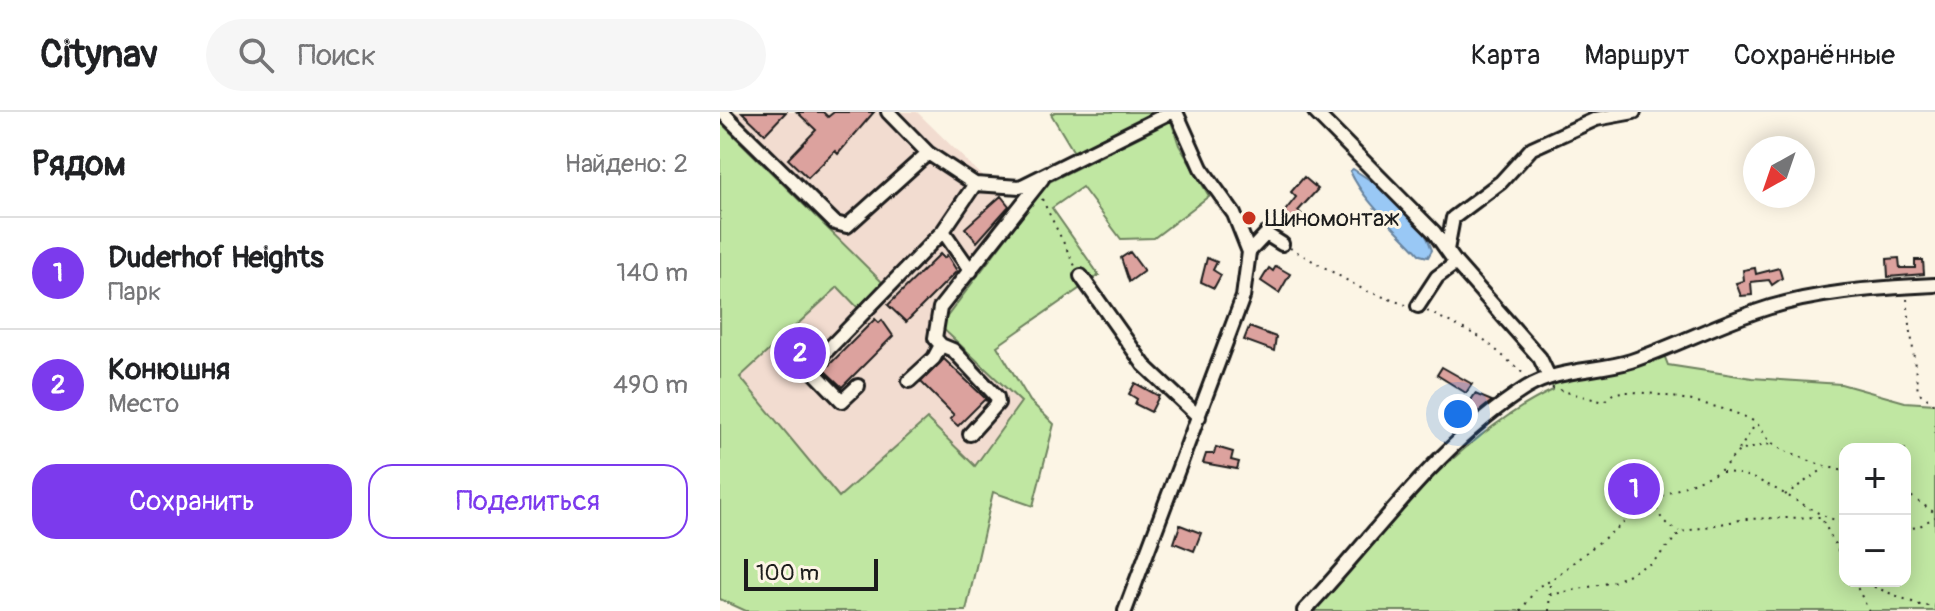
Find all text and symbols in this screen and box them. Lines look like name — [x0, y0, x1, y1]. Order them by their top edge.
search box — [206, 19, 766, 91]
text: Citynav — [40, 31, 158, 79]
icon: search — [234, 33, 278, 77]
text: Поиск — [298, 37, 376, 74]
text: Карта — [1471, 38, 1540, 73]
text: Маршрут — [1584, 38, 1690, 73]
text: Сохранённые — [1734, 38, 1895, 73]
north arrow — [1743, 136, 1815, 208]
text: Рядом — [32, 143, 126, 186]
text: Найдено: 2 — [564, 148, 688, 180]
place label: Шиномонтаж — [1265, 204, 1400, 233]
marker: Шиномонтаж — [1240, 209, 1258, 227]
text: Duderhof Heights — [108, 239, 324, 276]
text: 1 — [53, 257, 63, 289]
text: 140 m — [616, 257, 688, 289]
text: Парк — [108, 276, 161, 308]
pin: 2 — [774, 323, 826, 383]
text: Конюшня — [108, 351, 230, 388]
text: 2 — [51, 369, 65, 401]
text: 490 m — [613, 369, 688, 401]
text: Место — [108, 388, 179, 420]
your location — [1438, 394, 1478, 434]
map controls — [1839, 443, 1911, 587]
button: + — [1839, 443, 1911, 515]
pin: 1 — [1608, 459, 1660, 519]
button: Сохранить — [32, 464, 352, 539]
button: Поделиться — [368, 464, 688, 539]
button: − — [1839, 515, 1911, 587]
scale bar — [744, 555, 878, 591]
text: 100 m — [756, 559, 819, 587]

